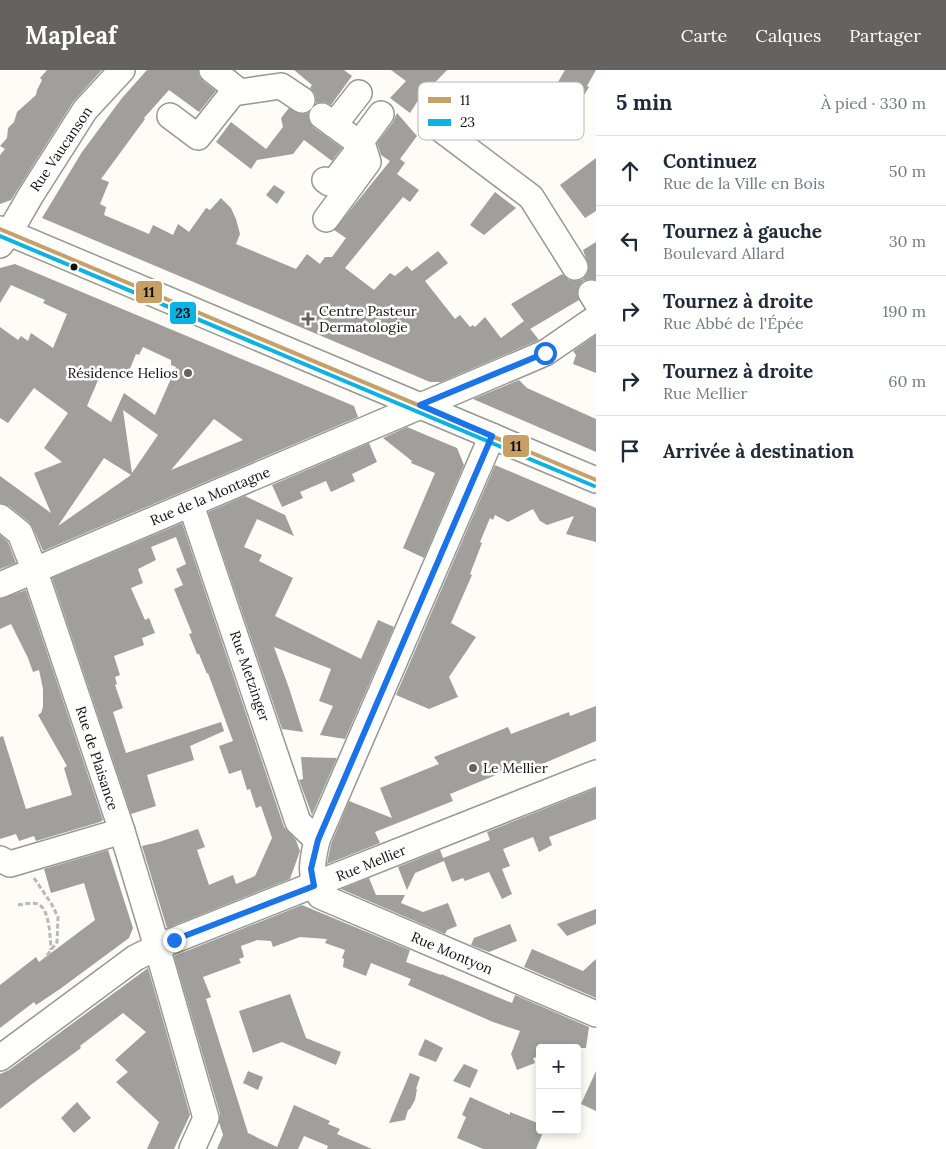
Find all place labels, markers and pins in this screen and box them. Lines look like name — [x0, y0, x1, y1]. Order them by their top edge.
unlabelled marker — [69, 262, 79, 272]
place label: Centre Pasteur Dermatologie — [319, 302, 417, 336]
marker: Centre Pasteur Dermatologie — [301, 312, 315, 326]
place label: Résidence Helios — [68, 364, 178, 382]
marker: Résidence Helios — [182, 367, 194, 379]
place label: Le Mellier — [483, 759, 548, 777]
marker: Le Mellier — [467, 762, 479, 774]

